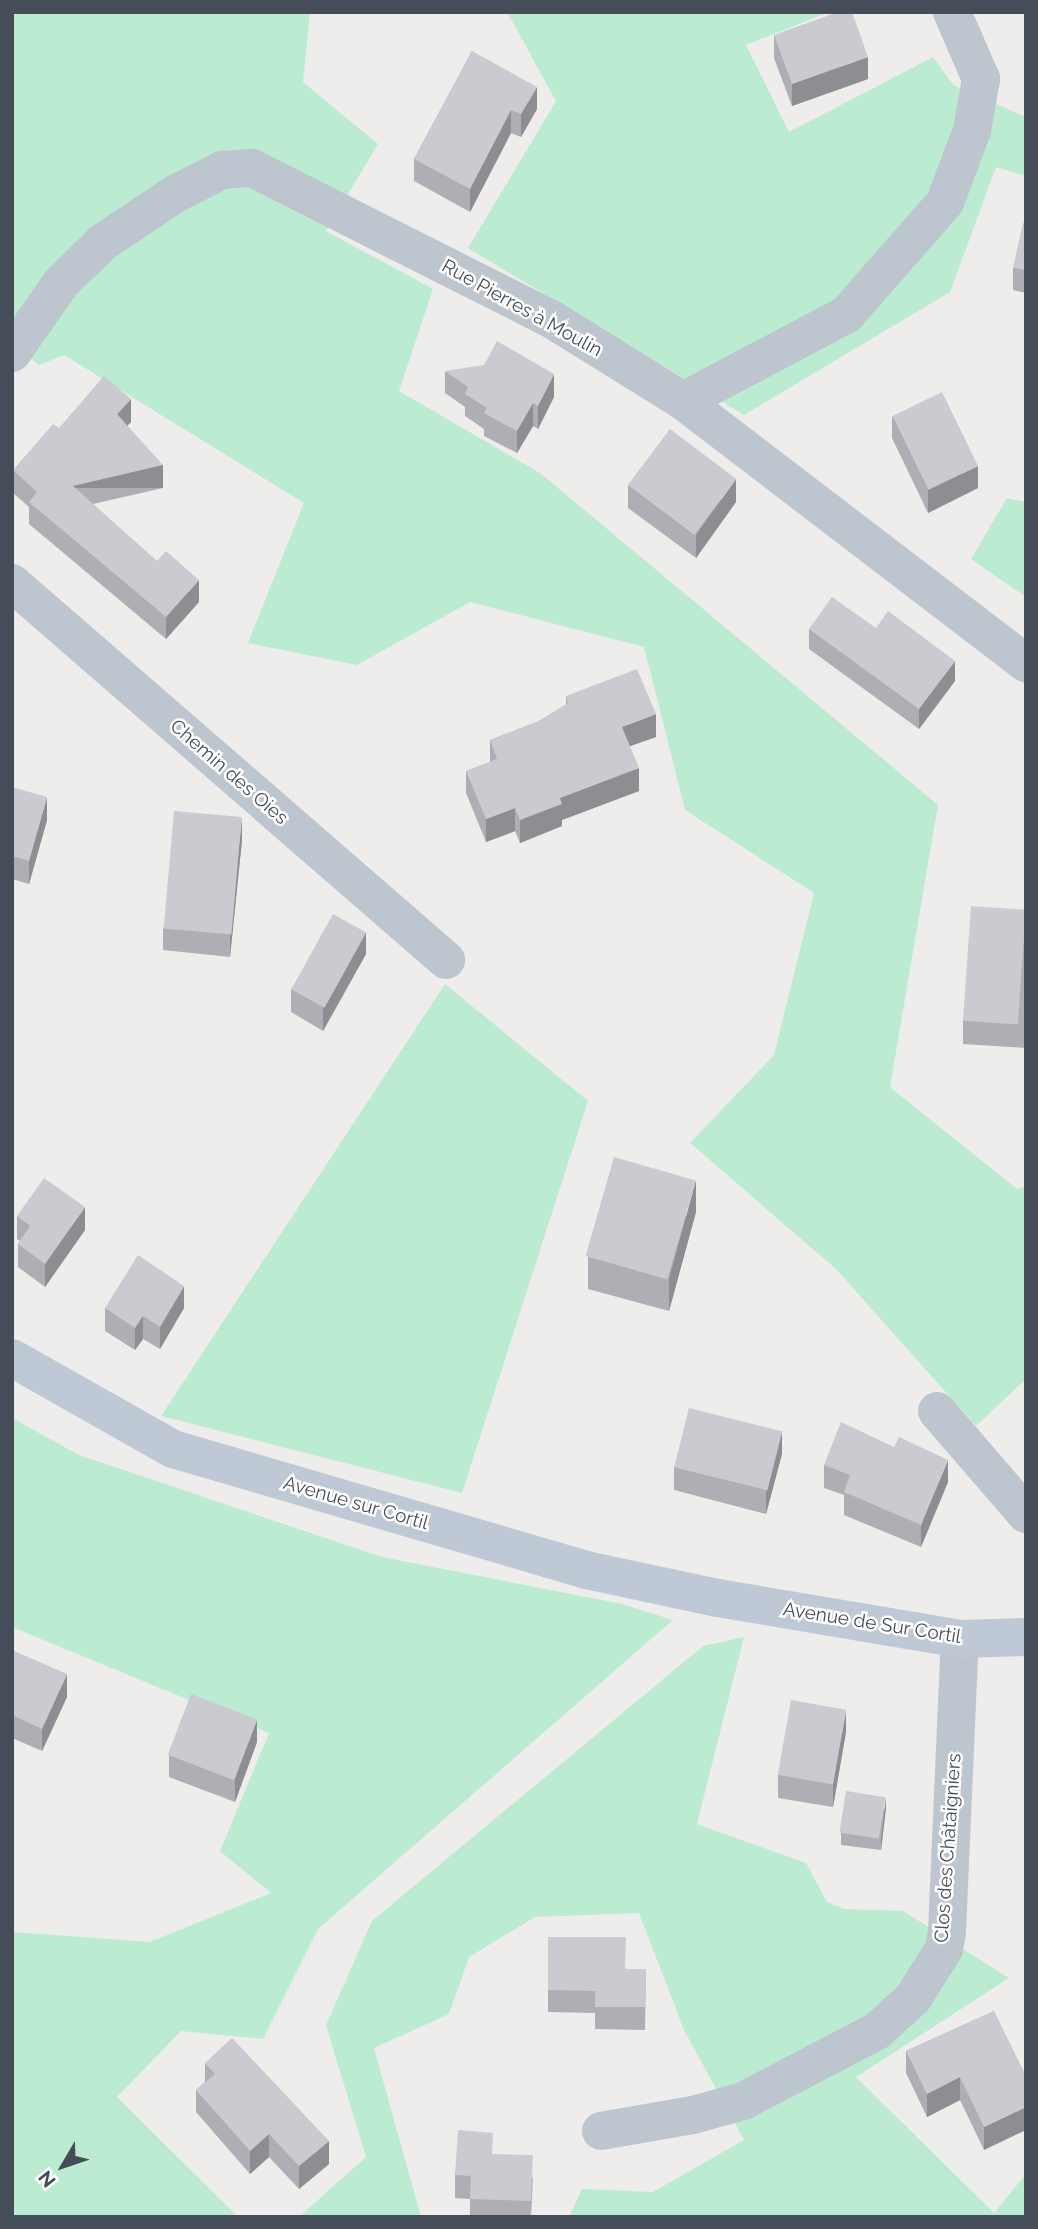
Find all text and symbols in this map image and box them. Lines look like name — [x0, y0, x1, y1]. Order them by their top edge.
street label: Rue Pierres à Moulin — [438, 255, 606, 361]
street label: Chemin des Oies — [165, 715, 293, 829]
street label: Avenue sur Cortil — [281, 1471, 431, 1535]
street label: Avenue de Sur Cortil — [781, 1598, 963, 1648]
street label: Clos des Châtaigniers — [930, 1753, 966, 1943]
north arrow — [28, 2131, 98, 2201]
text: N — [34, 2167, 60, 2192]

